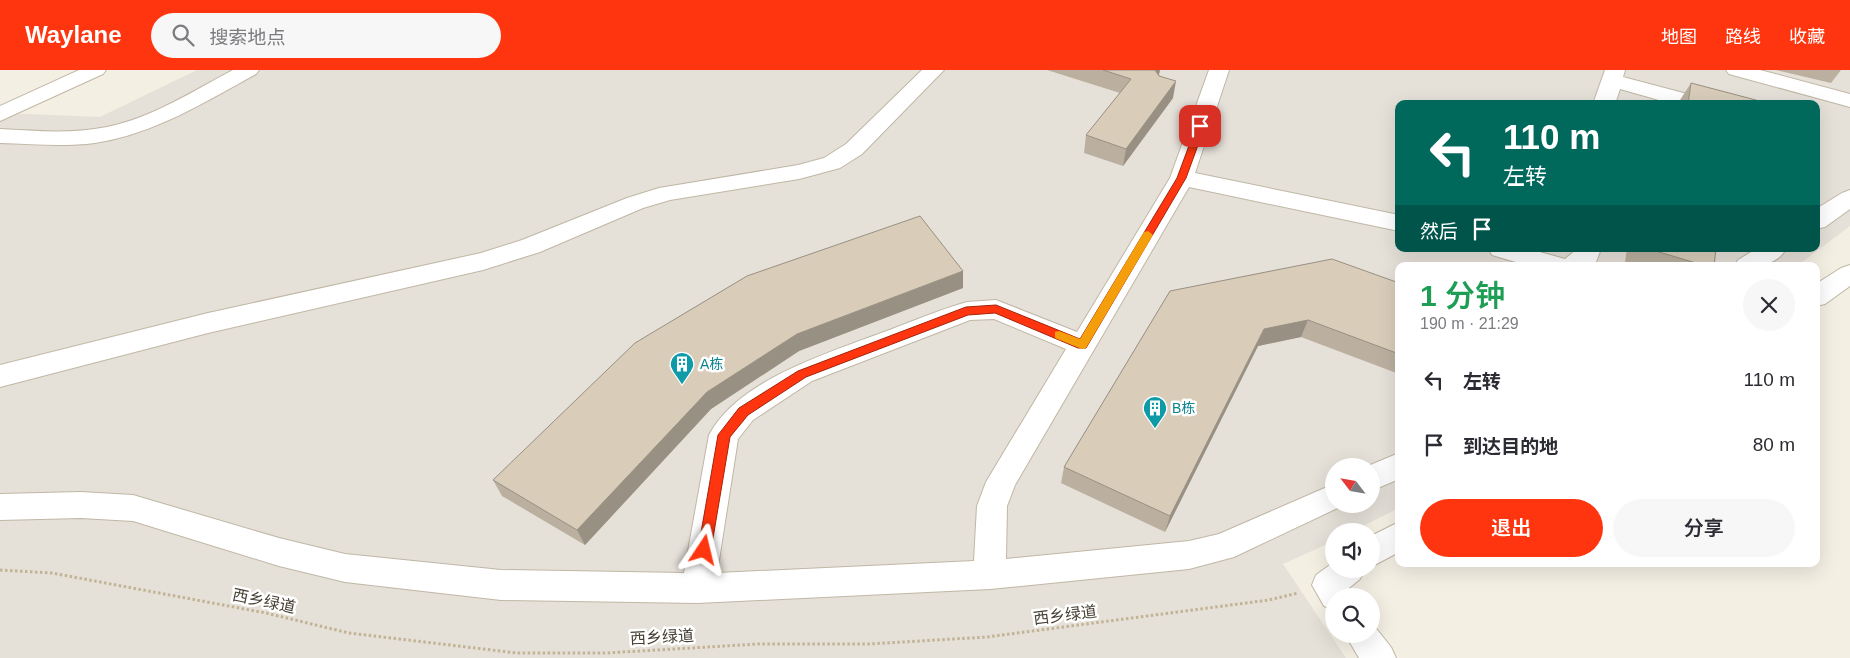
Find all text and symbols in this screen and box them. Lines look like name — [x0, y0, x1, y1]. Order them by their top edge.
search box — [151, 13, 501, 58]
text: Waylane — [25, 21, 121, 48]
icon: search — [169, 21, 197, 49]
text: 搜索地点 — [209, 27, 286, 48]
text: 地图 — [1661, 27, 1697, 47]
text: 路线 — [1725, 27, 1761, 47]
text: 收藏 — [1789, 27, 1825, 47]
pin — [1179, 105, 1221, 147]
icon: arrive — [1186, 112, 1214, 140]
text: 110 m — [1503, 117, 1600, 156]
icon: left — [1420, 120, 1485, 185]
text: 左转 — [1503, 164, 1547, 189]
icon: arrive — [1468, 215, 1496, 243]
text: 然后 — [1420, 221, 1458, 242]
text: 1 分钟 — [1420, 279, 1505, 312]
button: close — [1743, 279, 1795, 331]
text: 190 m · 21:29 — [1420, 315, 1519, 332]
building icon: A栋 — [669, 351, 695, 385]
place label: A栋 — [700, 356, 723, 372]
icon: left — [1420, 366, 1448, 394]
text: 110 m — [1744, 369, 1795, 390]
text: 左转 — [1463, 371, 1501, 392]
building icon: B栋 — [1142, 395, 1168, 429]
place label: B栋 — [1172, 400, 1195, 416]
icon: arrive — [1420, 431, 1448, 459]
text: 80 m — [1753, 434, 1795, 455]
text: 到达目的地 — [1463, 436, 1558, 457]
north arrow — [1325, 458, 1380, 512]
map controls — [1325, 458, 1380, 643]
button: 退出 — [1420, 499, 1603, 557]
button: 分享 — [1613, 499, 1795, 557]
position arrow — [677, 523, 729, 575]
button: sound — [1325, 523, 1380, 578]
street label: 西乡绿道 — [231, 586, 297, 616]
button: search — [1325, 588, 1380, 643]
street label: 西乡绿道 — [1032, 603, 1098, 627]
street label: 西乡绿道 — [630, 627, 694, 647]

